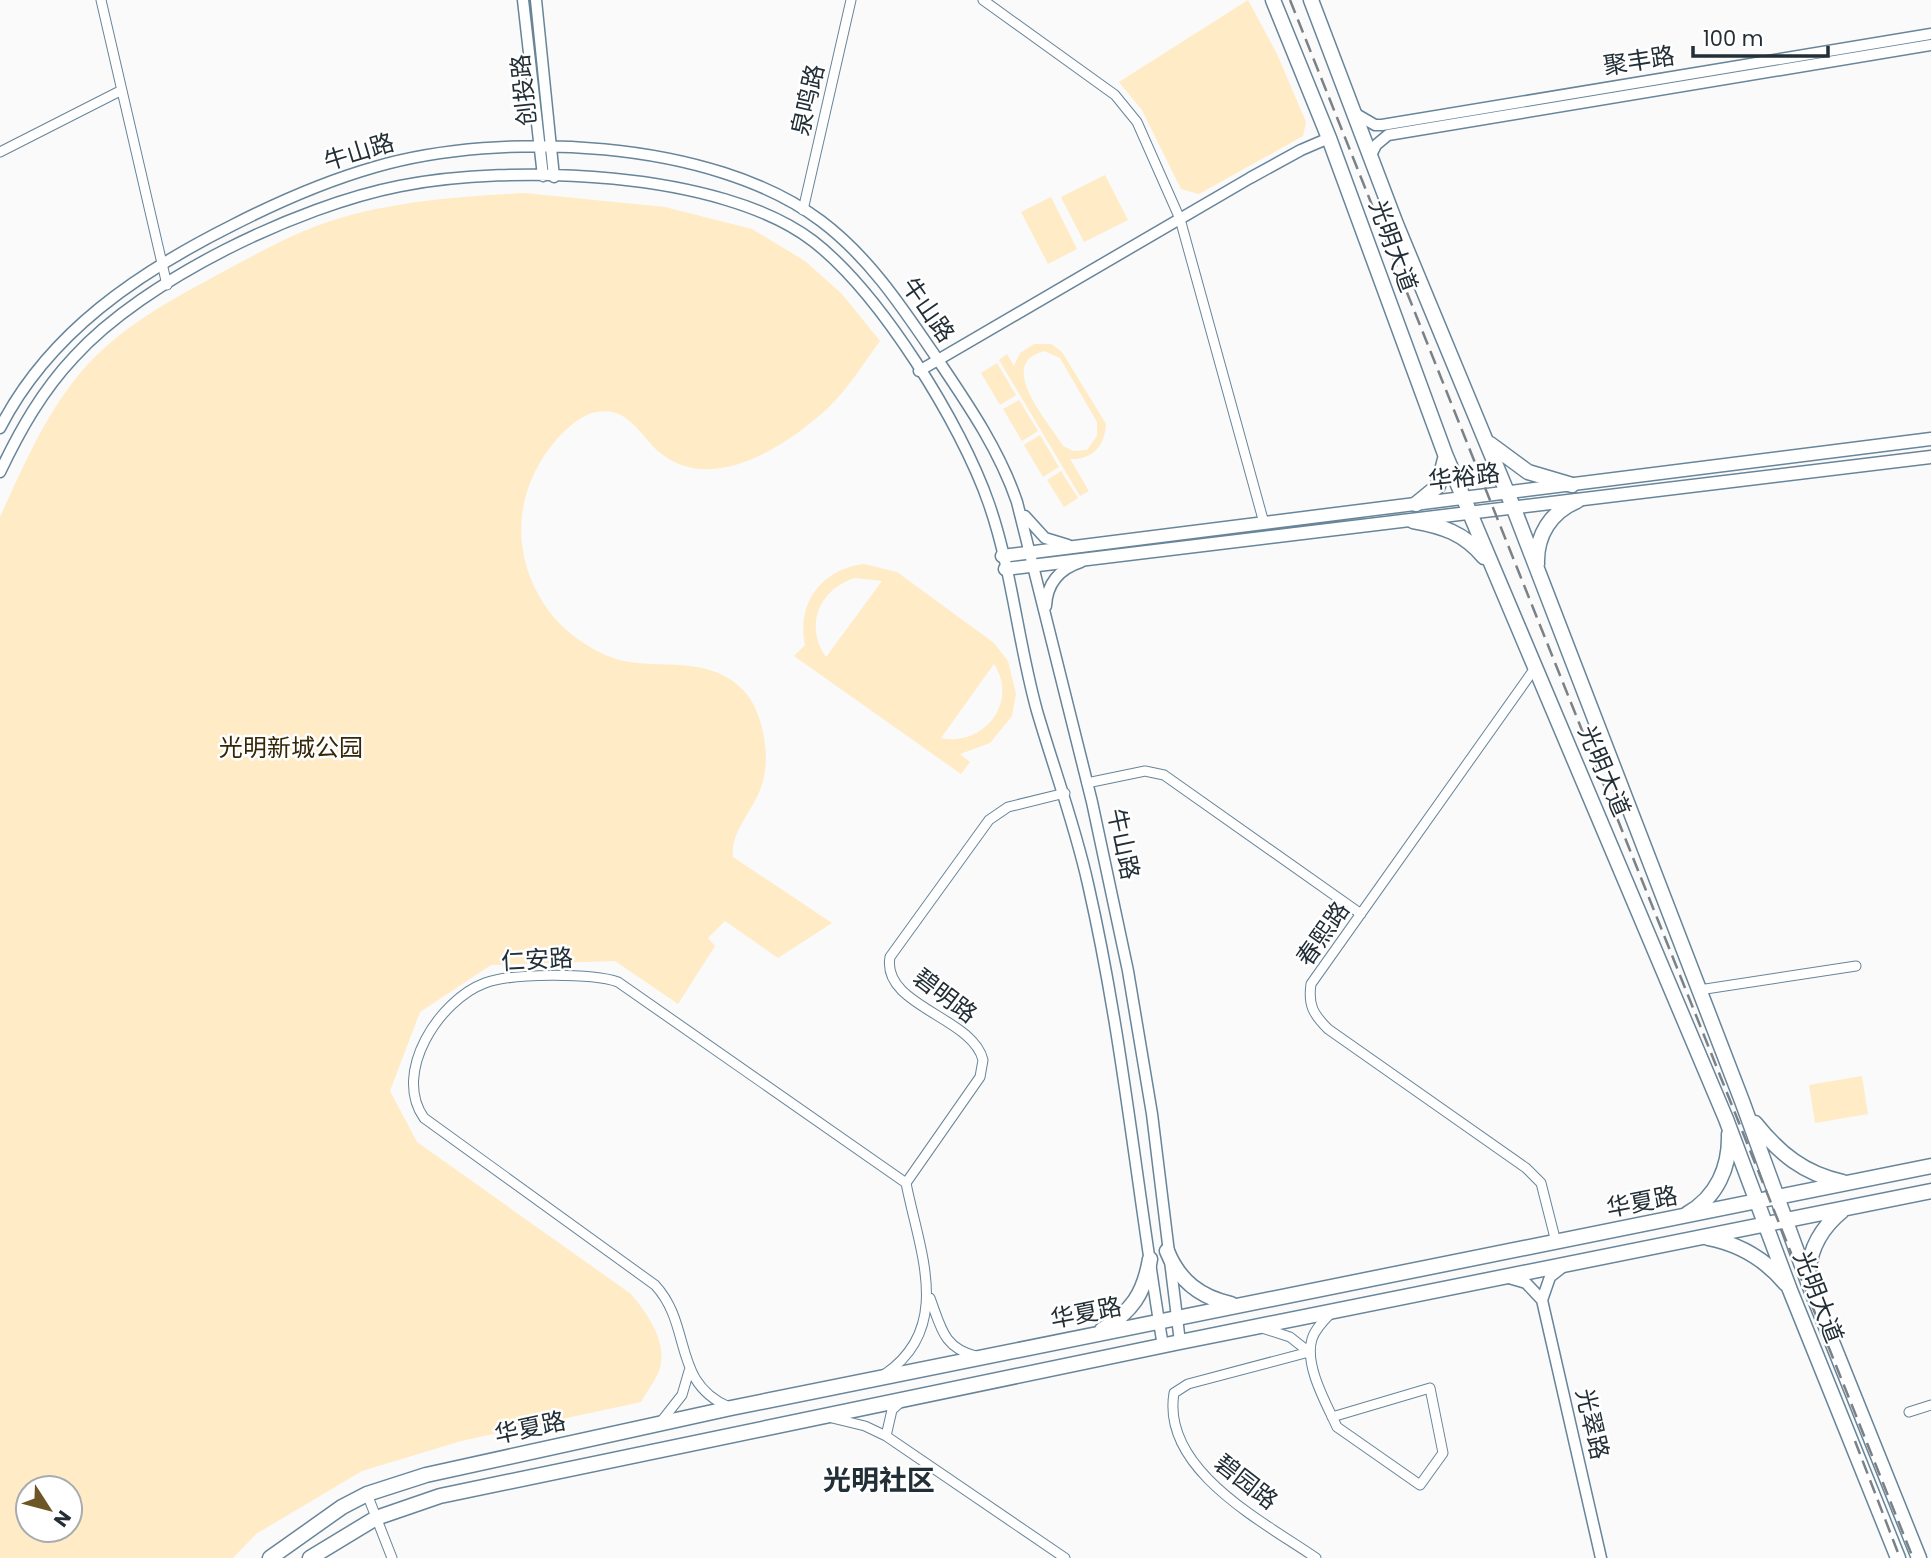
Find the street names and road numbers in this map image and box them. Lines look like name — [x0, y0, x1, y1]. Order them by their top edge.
street label: 聚丰路 — [1601, 39, 1677, 82]
street label: 创投路 — [503, 53, 544, 128]
street label: 泉鸣路 — [783, 61, 832, 139]
street label: 牛山路 — [320, 125, 398, 178]
street label: 光明大道 — [1362, 195, 1425, 297]
street label: 牛山路 — [894, 271, 963, 349]
street label: 华裕路 — [1426, 456, 1502, 497]
street label: 光明大道 — [1571, 720, 1638, 821]
street label: 牛山路 — [1100, 805, 1147, 883]
street label: 春熙路 — [1288, 895, 1357, 973]
street label: 仁安路 — [500, 941, 574, 978]
street label: 碧明路 — [907, 961, 984, 1030]
street label: 华夏路 — [1603, 1178, 1680, 1225]
street label: 光明大道 — [1786, 1246, 1851, 1348]
street label: 华夏路 — [1047, 1289, 1124, 1336]
street label: 光翠路 — [1568, 1385, 1617, 1463]
street label: 华夏路 — [491, 1404, 569, 1451]
street label: 碧园路 — [1208, 1446, 1285, 1517]

